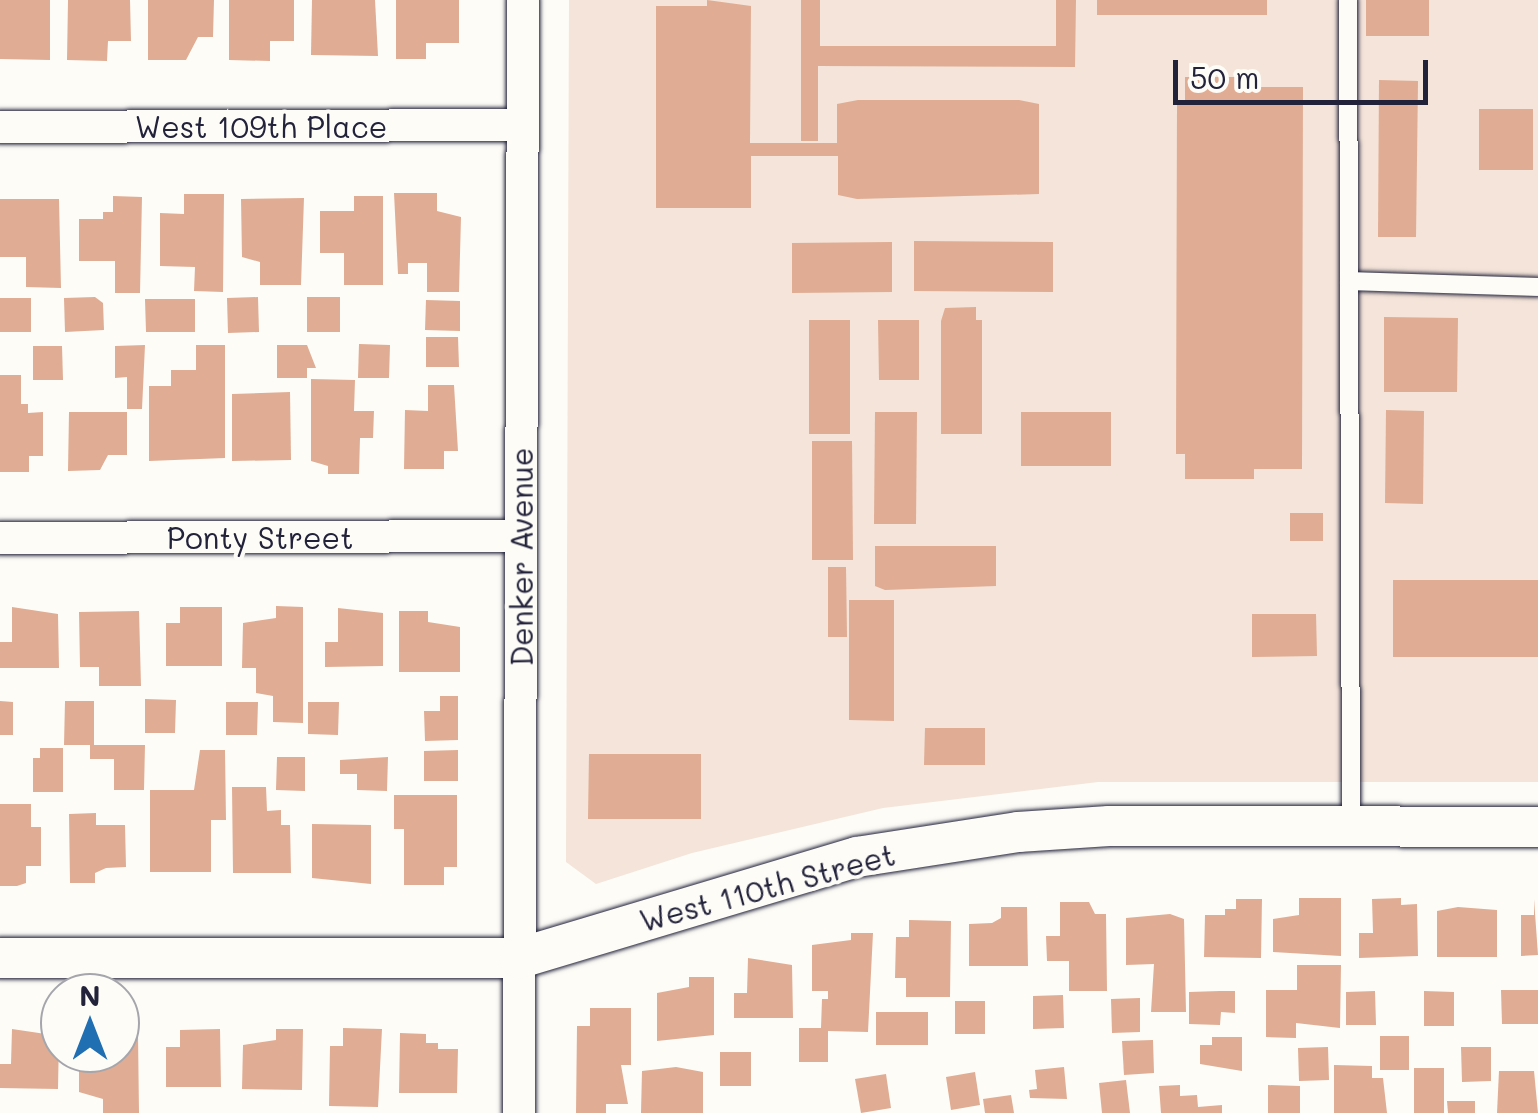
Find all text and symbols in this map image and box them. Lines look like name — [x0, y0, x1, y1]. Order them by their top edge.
scale bar — [1178, 40, 1433, 102]
text: 50 m — [1190, 57, 1260, 97]
street label: West 109th Place — [135, 108, 387, 144]
street label: Denker Avenue — [503, 448, 539, 666]
street label: Ponty Street — [167, 519, 353, 555]
street label: West 110th Street — [635, 836, 899, 938]
north arrow — [40, 973, 140, 1073]
text: N — [79, 977, 101, 1013]

